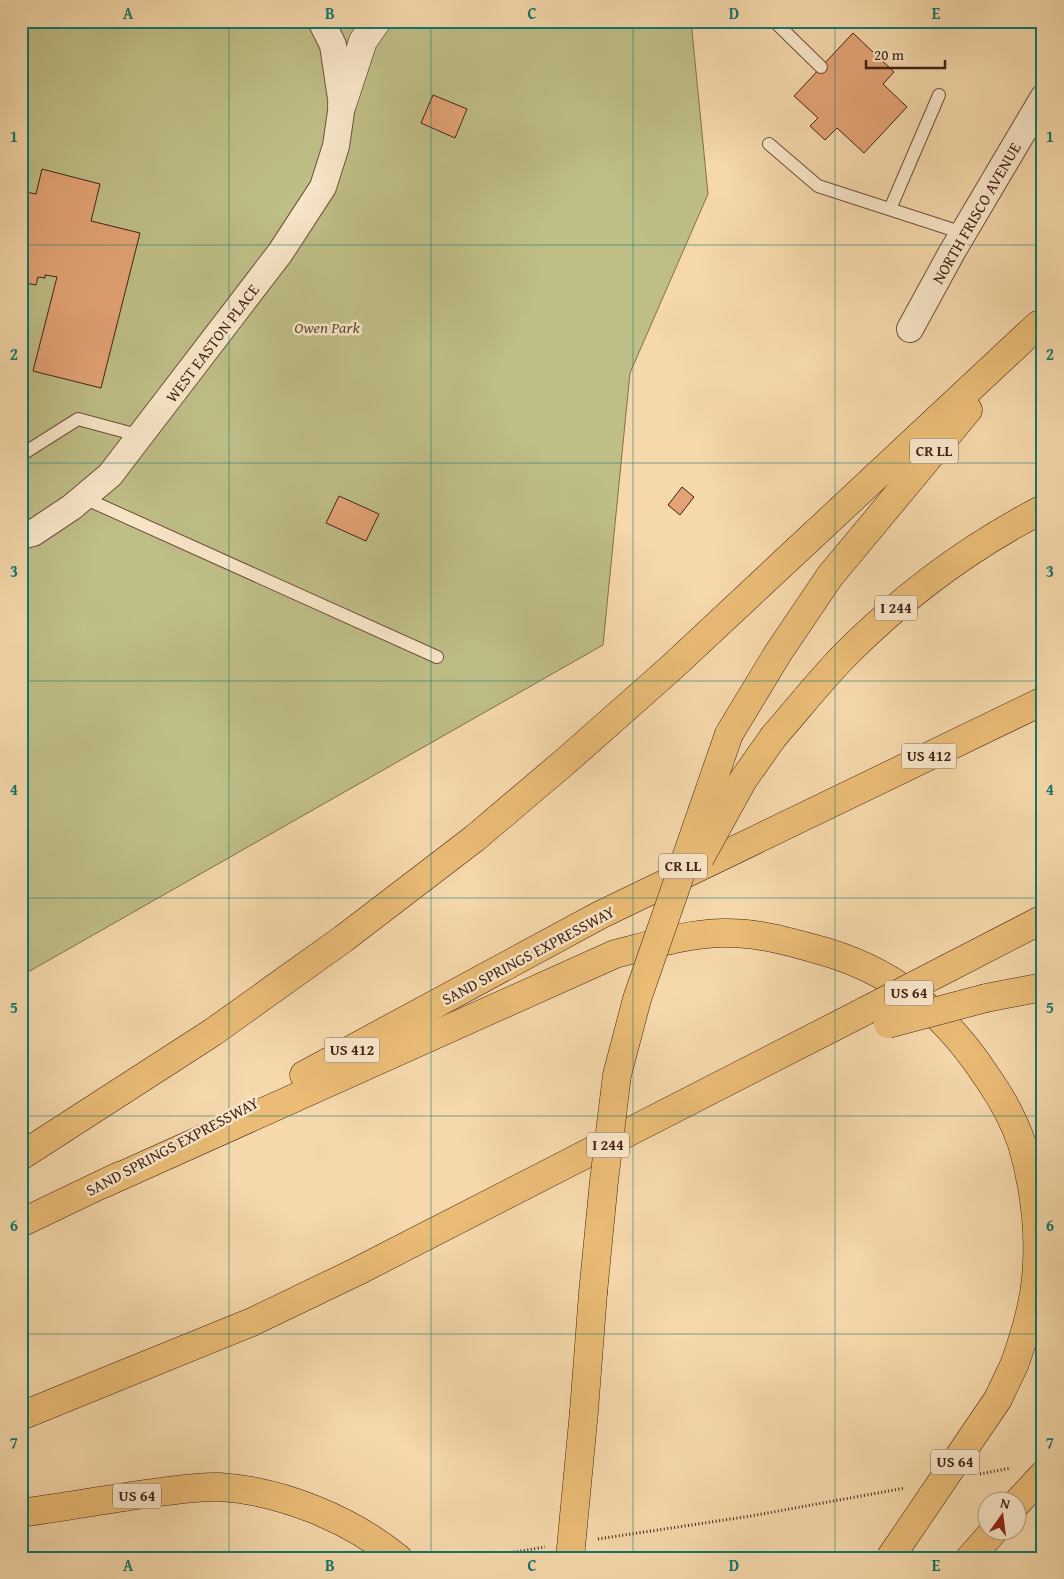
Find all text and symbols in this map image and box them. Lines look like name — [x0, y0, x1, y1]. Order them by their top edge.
text: A — [123, 1, 134, 25]
text: B — [325, 1, 335, 25]
text: C — [527, 1, 537, 25]
text: D — [729, 1, 739, 25]
text: E — [932, 1, 941, 25]
scale bar — [866, 38, 945, 70]
text: 20 m — [874, 44, 905, 65]
text: 1 — [10, 124, 18, 148]
text: 1 — [1046, 124, 1054, 148]
street label: NORTH FRISCO AVENUE — [926, 138, 1026, 288]
street label: WEST EASTON PLACE — [159, 279, 265, 407]
park label: Owen Park — [294, 315, 360, 339]
text: 2 — [10, 342, 18, 366]
text: 2 — [1046, 342, 1054, 366]
road number: CR LL — [910, 438, 958, 464]
text: 3 — [10, 559, 18, 583]
text: 3 — [1046, 559, 1054, 583]
road number: I 244 — [875, 596, 917, 620]
road number: US 412 — [902, 744, 956, 768]
text: 4 — [10, 777, 18, 801]
text: 4 — [1046, 777, 1054, 801]
road number: CR LL — [659, 854, 707, 878]
street label: SAND SPRINGS EXPRESSWAY — [437, 899, 619, 1011]
road number: US 64 — [885, 980, 933, 1006]
text: 5 — [10, 995, 18, 1019]
text: 5 — [1046, 995, 1054, 1019]
road number: US 412 — [324, 1038, 380, 1062]
street label: SAND SPRINGS EXPRESSWAY — [81, 1090, 263, 1202]
road number: I 244 — [587, 1132, 629, 1158]
text: 6 — [10, 1213, 18, 1237]
text: 6 — [1046, 1213, 1054, 1237]
text: 7 — [10, 1430, 18, 1454]
text: 7 — [1046, 1430, 1054, 1454]
road number: US 64 — [931, 1450, 979, 1474]
road number: US 64 — [113, 1484, 161, 1508]
north arrow — [976, 1492, 1026, 1542]
text: N — [998, 1493, 1013, 1514]
text: A — [123, 1553, 134, 1577]
text: B — [325, 1553, 335, 1577]
text: C — [527, 1553, 537, 1577]
text: D — [729, 1553, 739, 1577]
text: E — [932, 1553, 941, 1577]

